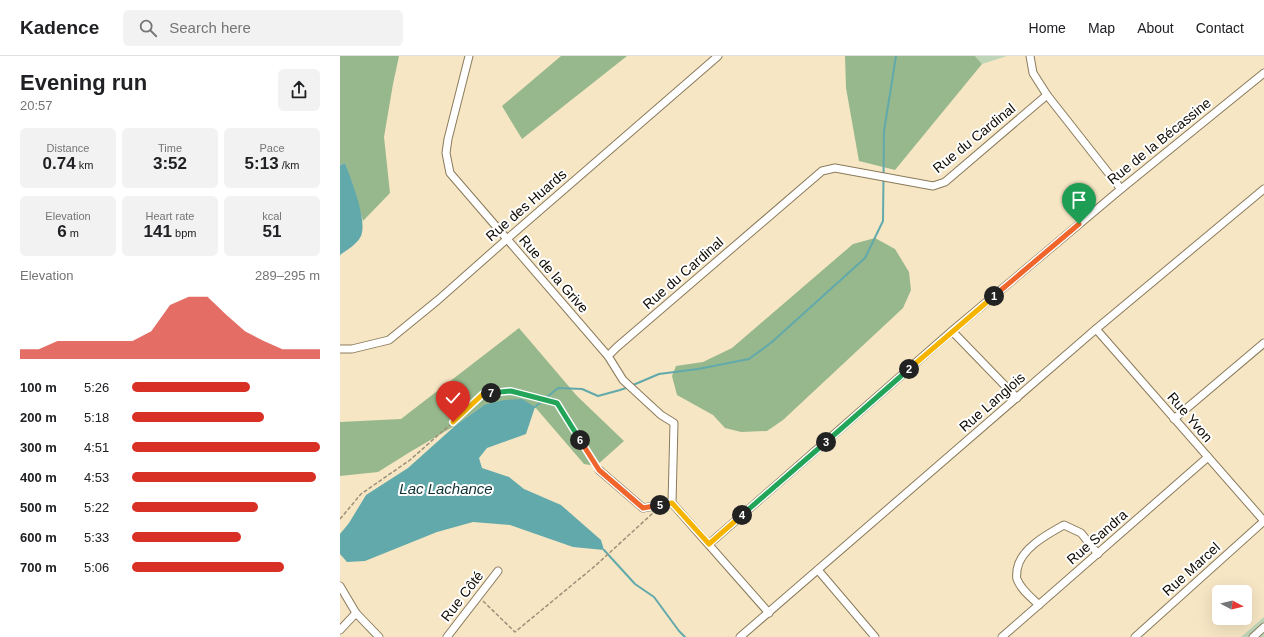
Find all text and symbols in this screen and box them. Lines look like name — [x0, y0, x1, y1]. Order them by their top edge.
search box — [123, 10, 403, 46]
text: Kadence — [20, 17, 99, 38]
icon: search — [137, 17, 159, 39]
text: Search here — [169, 19, 251, 36]
text: Home — [1029, 20, 1066, 36]
text: Map — [1088, 20, 1115, 36]
text: About — [1137, 20, 1174, 36]
text: Contact — [1196, 20, 1244, 36]
button: share — [278, 69, 320, 111]
text: Evening run — [20, 70, 147, 95]
street label: Rue de la Bécassine — [1104, 94, 1214, 188]
text: 20:57 — [20, 98, 53, 113]
street label: Rue du Cardinal — [930, 100, 1018, 176]
text: Distance — [47, 142, 89, 154]
text: Time — [158, 142, 182, 154]
text: Pace — [259, 142, 285, 154]
text: 0.74 — [43, 154, 76, 173]
text: 3:52 — [153, 154, 187, 173]
text: 5:13 — [245, 154, 279, 173]
text: km — [76, 159, 93, 171]
text: /km — [279, 159, 299, 171]
street label: Rue des Huards — [483, 166, 569, 244]
pin — [1062, 183, 1096, 224]
icon: arrive — [1068, 189, 1090, 211]
text: Elevation — [45, 210, 91, 222]
text: Heart rate — [146, 210, 194, 222]
text: kcal — [262, 210, 282, 222]
text: 6 — [57, 222, 67, 241]
text: 141 — [144, 222, 172, 241]
text: 51 — [263, 222, 281, 241]
text: m — [67, 227, 79, 239]
text: bpm — [172, 227, 196, 239]
street label: Rue de la Grive — [516, 232, 592, 316]
street label: Rue du Cardinal — [640, 234, 726, 312]
text: Elevation — [20, 268, 73, 283]
text: 289–295 m — [255, 268, 320, 283]
pin: 1 — [984, 286, 1004, 306]
text: 1 — [991, 290, 997, 302]
pin: 2 — [899, 359, 919, 379]
text: 2 — [906, 363, 912, 375]
street label: Rue Langlois — [956, 369, 1028, 435]
text: 100 m — [20, 380, 57, 395]
text: 5:26 — [84, 380, 109, 395]
pin — [436, 381, 470, 422]
pin: 7 — [481, 383, 501, 403]
icon: check — [442, 387, 464, 409]
text: 7 — [488, 387, 494, 399]
street label: Rue Yvon — [1164, 389, 1216, 445]
text: 200 m — [20, 410, 57, 425]
text: 5:18 — [84, 410, 109, 425]
pin: 6 — [570, 430, 590, 450]
pin: 3 — [816, 432, 836, 452]
text: 6 — [577, 434, 583, 446]
text: 3 — [823, 436, 829, 448]
text: 300 m — [20, 440, 57, 455]
text: 4:51 — [84, 440, 109, 455]
text: 400 m — [20, 470, 57, 485]
text: 4:53 — [84, 470, 109, 485]
water label: Lac Lachance — [399, 480, 493, 497]
pin: 5 — [650, 495, 670, 515]
text: 5 — [657, 499, 663, 511]
text: 500 m — [20, 500, 57, 515]
text: 5:22 — [84, 500, 109, 515]
pin: 4 — [732, 505, 752, 525]
street label: Rue Sandra — [1064, 506, 1131, 568]
text: 4 — [739, 509, 745, 521]
text: 600 m — [20, 530, 57, 545]
text: 5:33 — [84, 530, 109, 545]
street label: Rue Marcel — [1159, 539, 1223, 599]
text: 700 m — [20, 560, 57, 575]
text: 5:06 — [84, 560, 109, 575]
street label: Rue Côté — [437, 568, 487, 624]
north arrow — [1212, 585, 1252, 625]
map controls — [1212, 585, 1252, 625]

